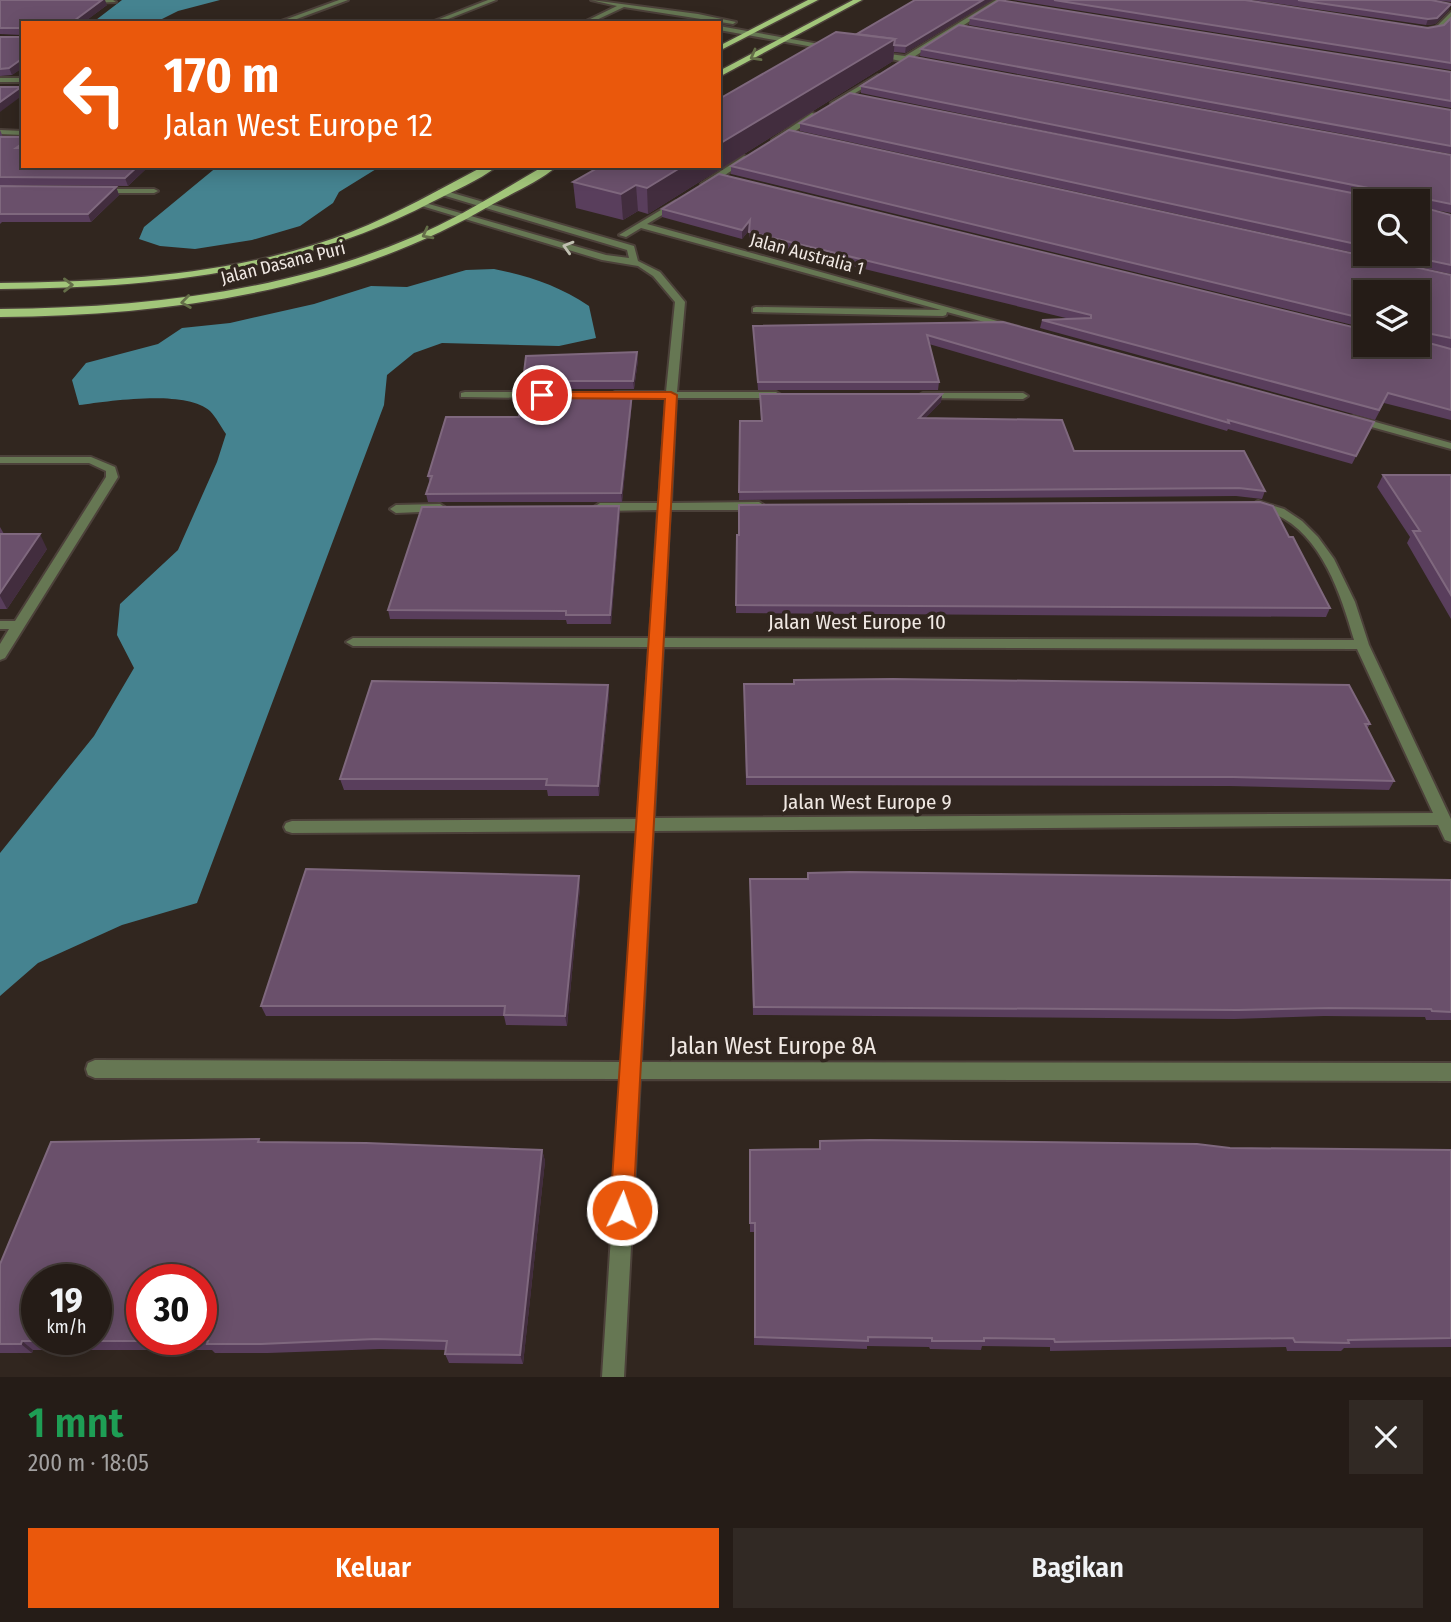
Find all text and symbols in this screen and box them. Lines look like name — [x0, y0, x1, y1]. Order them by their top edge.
text: 170 m — [164, 46, 280, 105]
one-way arrow — [750, 47, 762, 61]
icon: left — [49, 49, 140, 140]
text: Jalan West Europe 12 — [164, 106, 433, 144]
map controls — [1353, 189, 1430, 357]
button: search — [1353, 189, 1430, 266]
one-way arrow — [422, 225, 435, 239]
street label: Jalan Australia 1 — [748, 228, 866, 280]
street label: Jalan Dasana Puri — [218, 237, 348, 289]
one-way arrow — [562, 241, 574, 255]
one-way arrow — [63, 278, 74, 293]
button: layers — [1353, 280, 1430, 357]
one-way arrow — [180, 294, 192, 309]
pin — [512, 365, 572, 425]
icon: arrive — [523, 376, 561, 414]
street label: Jalan West Europe 10 — [768, 609, 946, 635]
street label: Jalan West Europe 9 — [782, 789, 952, 815]
street label: Jalan West Europe 8A — [670, 1032, 877, 1060]
position arrow — [585, 1173, 659, 1247]
speed limit sign: 30 — [126, 1264, 217, 1355]
text: 19 — [50, 1279, 83, 1321]
text: km/h — [46, 1316, 87, 1338]
text: 1 mnt — [28, 1398, 123, 1448]
button: close — [1349, 1400, 1423, 1474]
text: 200 m · 18:05 — [28, 1449, 149, 1477]
button: Keluar — [28, 1528, 719, 1608]
button: Bagikan — [733, 1528, 1423, 1608]

